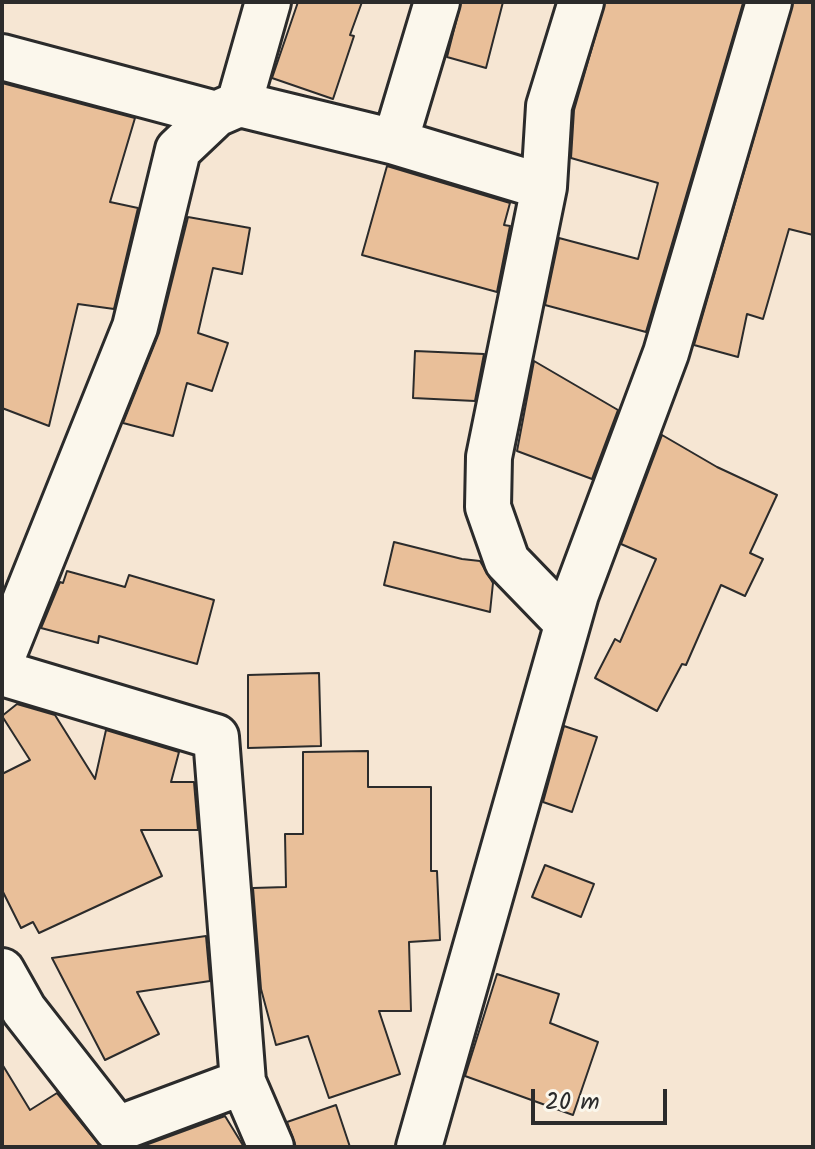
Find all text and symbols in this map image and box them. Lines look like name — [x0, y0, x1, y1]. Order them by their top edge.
scale bar — [535, 1073, 671, 1123]
text: 20 m — [545, 1083, 600, 1122]

